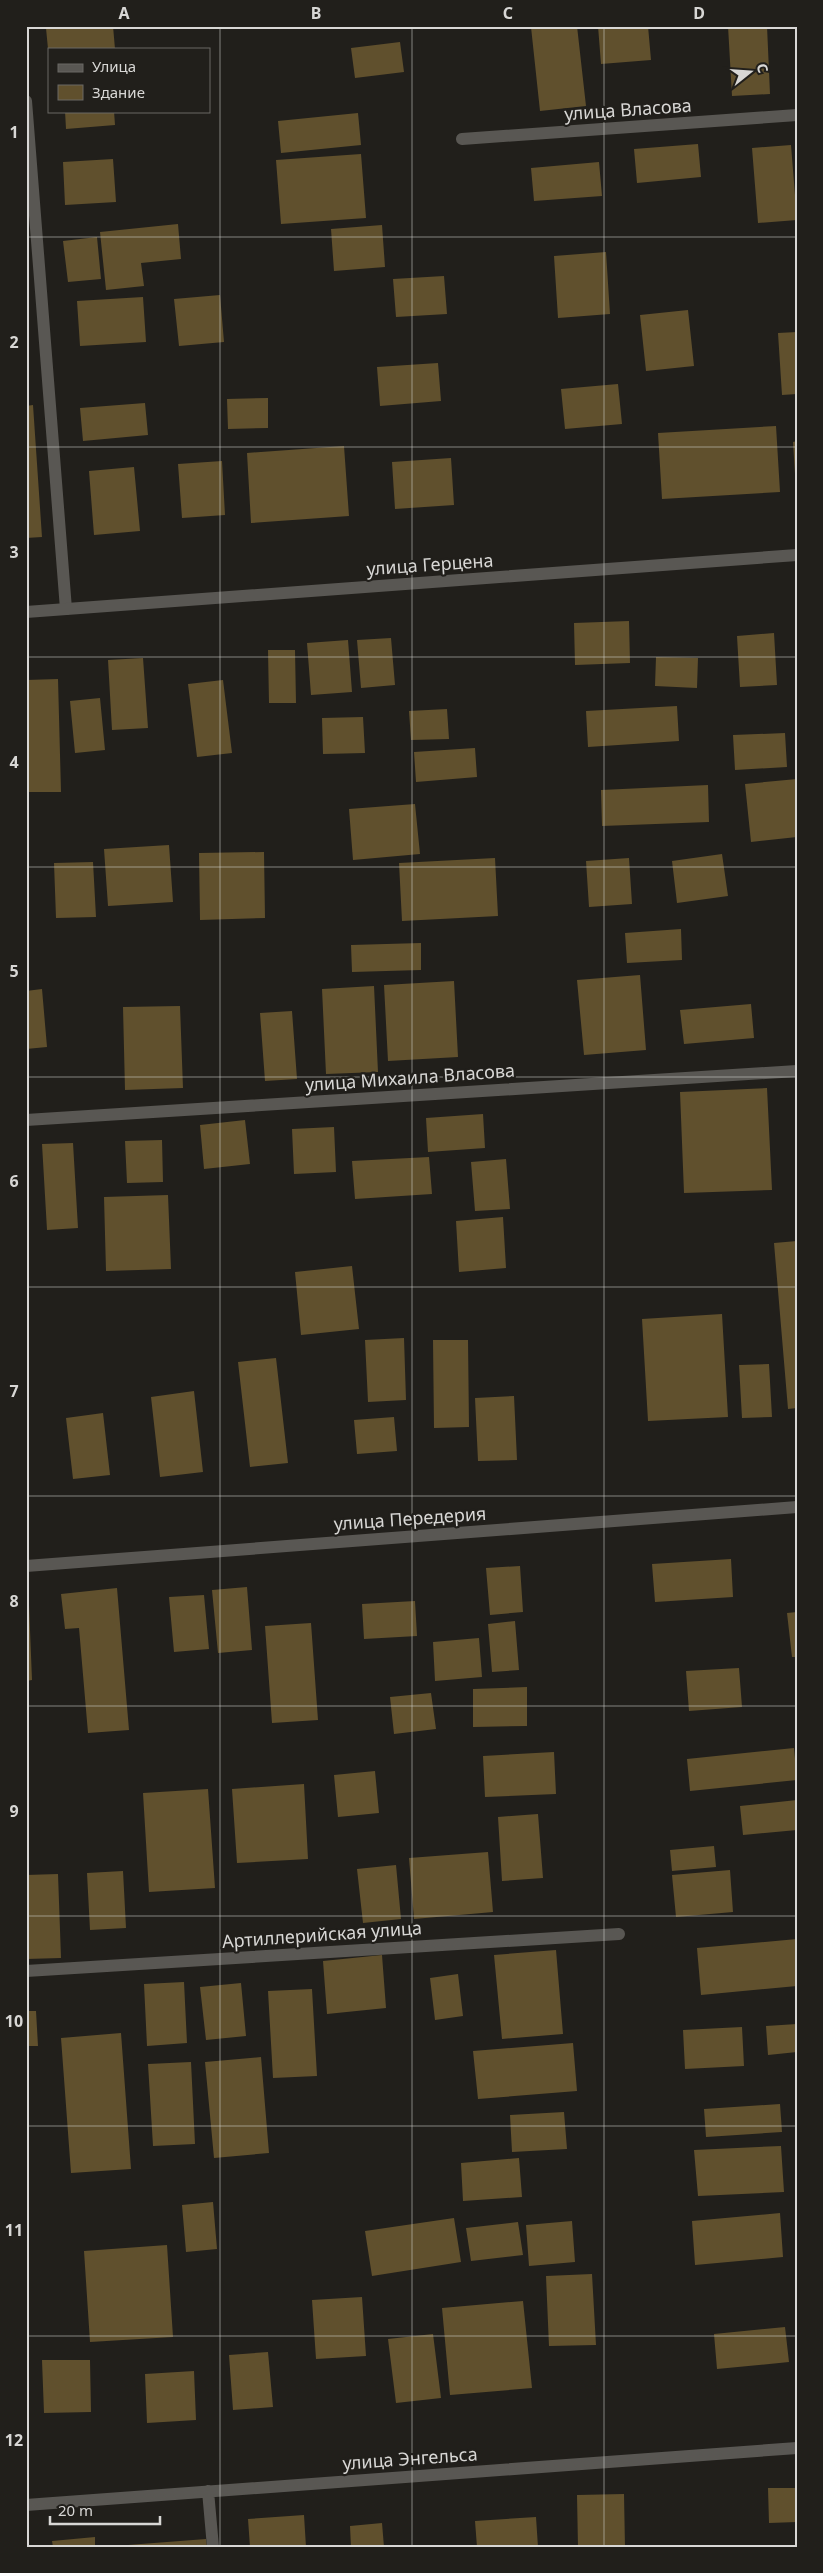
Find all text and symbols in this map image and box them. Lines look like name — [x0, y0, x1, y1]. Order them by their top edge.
text: A — [118, 2, 130, 24]
text: B — [311, 2, 321, 24]
text: C — [503, 2, 513, 24]
text: D — [693, 2, 705, 24]
legend — [48, 48, 210, 112]
north arrow — [726, 48, 776, 98]
text: Улица — [92, 56, 136, 76]
text: С — [753, 61, 773, 75]
text: Здание — [92, 82, 145, 102]
street label: улица Власова — [563, 93, 692, 125]
text: 1 — [9, 121, 19, 143]
text: 2 — [9, 331, 19, 353]
text: 3 — [9, 541, 19, 563]
street label: улица Герцена — [366, 548, 494, 580]
text: 4 — [9, 751, 19, 773]
text: 5 — [9, 960, 19, 982]
street label: улица Михаила Власова — [304, 1058, 516, 1096]
text: 6 — [9, 1170, 19, 1192]
text: 7 — [9, 1380, 19, 1402]
street label: улица Передерия — [333, 1501, 487, 1535]
text: 8 — [9, 1590, 19, 1612]
text: 9 — [9, 1800, 19, 1822]
street label: Артиллерийская улица — [221, 1915, 423, 1953]
text: 10 — [5, 2010, 23, 2032]
text: 11 — [5, 2219, 23, 2241]
text: 12 — [5, 2429, 23, 2451]
street label: улица Энгельса — [342, 2441, 478, 2475]
scale bar — [50, 2493, 160, 2525]
text: 20 m — [58, 2500, 93, 2520]

